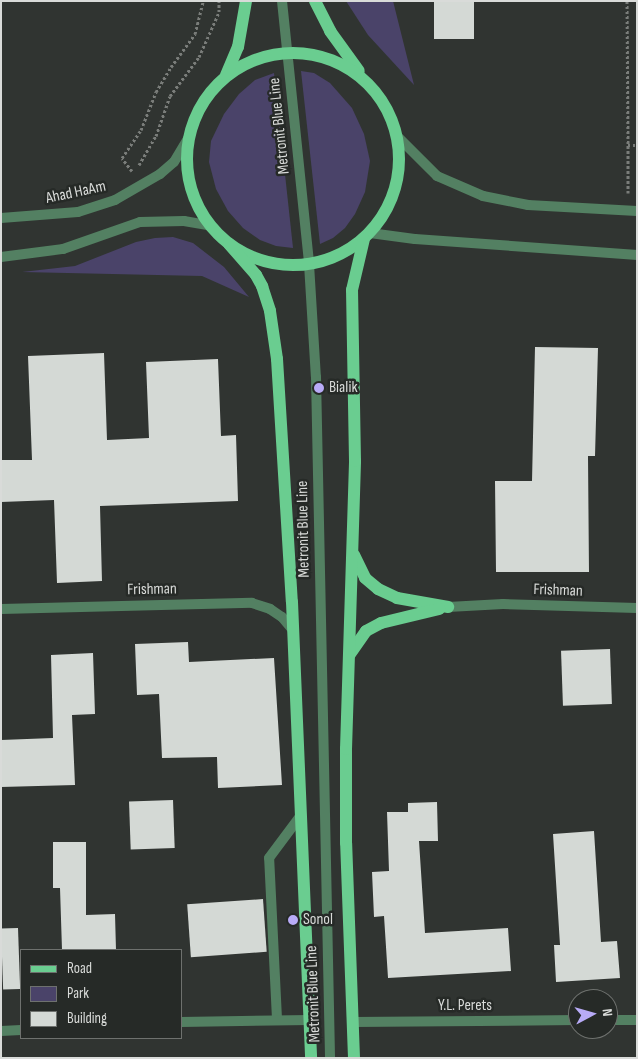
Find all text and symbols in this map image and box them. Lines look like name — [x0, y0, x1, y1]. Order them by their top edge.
street label: Metronit Blue Line — [265, 77, 295, 175]
street label: Ahad HaAm — [44, 177, 108, 209]
place label: Bialik — [329, 378, 358, 398]
marker: Bialik — [313, 382, 325, 394]
street label: Metronit Blue Line — [294, 480, 314, 578]
street label: Frishman — [127, 580, 177, 600]
street label: Frishman — [533, 581, 583, 601]
place label: Sonol — [303, 910, 333, 930]
marker: Sonol — [287, 914, 299, 926]
street label: Metronit Blue Line — [303, 945, 325, 1043]
legend — [20, 949, 182, 1039]
text: Road — [67, 959, 92, 978]
text: Park — [67, 984, 89, 1003]
north arrow — [568, 989, 618, 1039]
street label: Y.L. Perets — [438, 996, 492, 1016]
text: N — [599, 1008, 616, 1017]
text: Building — [67, 1009, 107, 1028]

